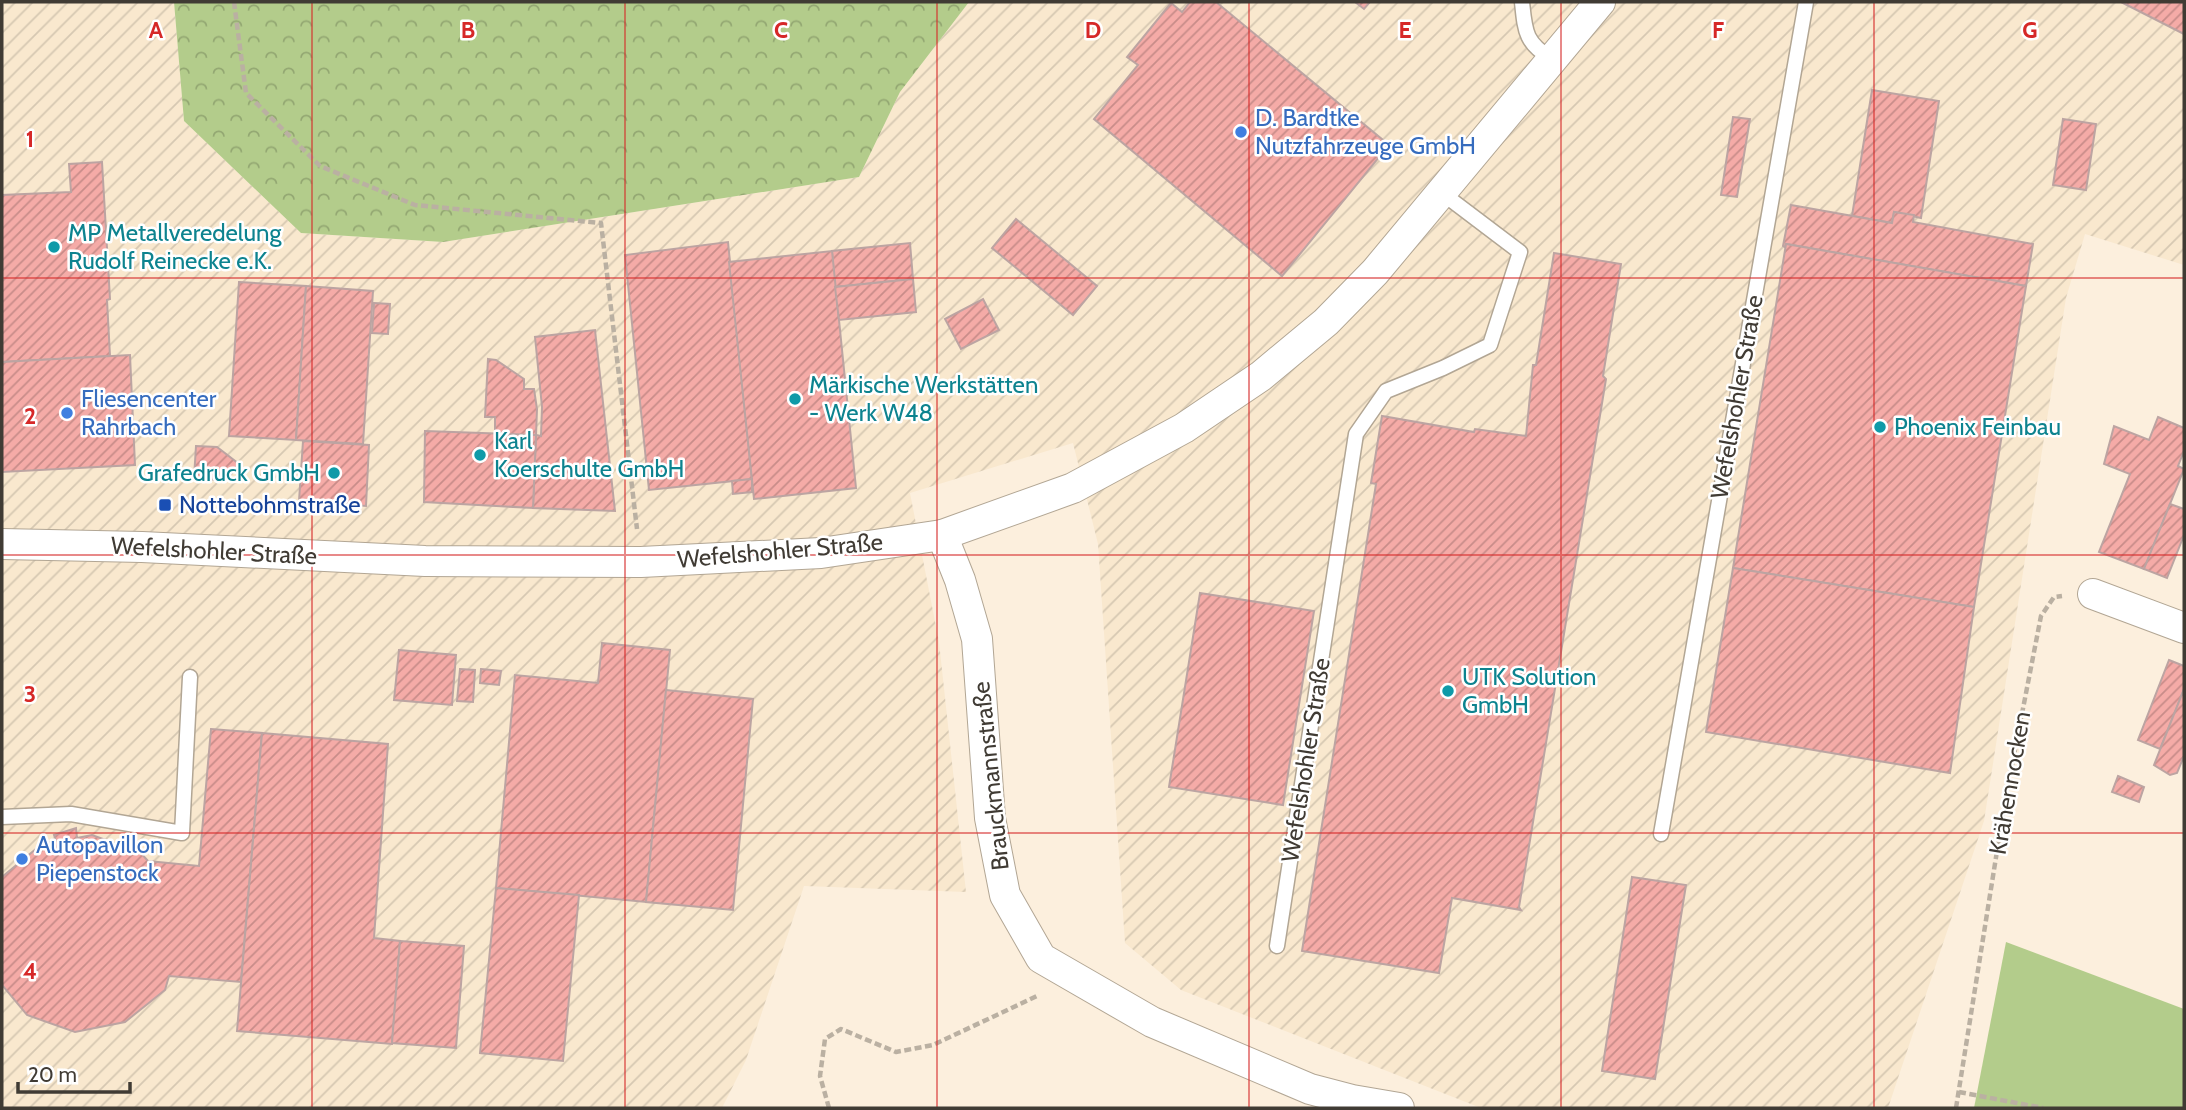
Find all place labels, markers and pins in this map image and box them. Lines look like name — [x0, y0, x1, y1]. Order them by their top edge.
place label: D. Bardtke Nutzfahrzeuge GmbH — [1255, 103, 1476, 160]
marker: D. Bardtke Nutzfahrzeuge GmbH — [1233, 124, 1249, 140]
place label: MP Metallveredelung Rudolf Reinecke e.K. — [68, 218, 282, 275]
marker: MP Metallveredelung Rudolf Reinecke e.K. — [46, 239, 62, 255]
place label: Märkische Werkstätten - Werk W48 — [809, 370, 1038, 427]
place label: Fliesencenter Rahrbach — [81, 384, 217, 441]
marker: Märkische Werkstätten - Werk W48 — [787, 391, 803, 407]
marker: Fliesencenter Rahrbach — [59, 405, 75, 421]
place label: Phoenix Feinbau — [1894, 412, 2061, 441]
marker: Phoenix Feinbau — [1872, 419, 1888, 435]
place label: Karl Koerschulte GmbH — [494, 426, 684, 483]
marker: Karl Koerschulte GmbH — [472, 447, 488, 463]
place label: Grafedruck GmbH — [138, 458, 320, 487]
marker: Grafedruck GmbH — [326, 465, 342, 481]
place label: Nottebohmstraße — [179, 490, 361, 519]
marker: Nottebohmstraße — [157, 497, 173, 513]
place label: UTK Solution GmbH — [1462, 662, 1596, 719]
marker: UTK Solution GmbH — [1440, 683, 1456, 699]
place label: Autopavillon Piepenstock — [36, 830, 163, 887]
marker: Autopavillon Piepenstock — [14, 851, 30, 867]

